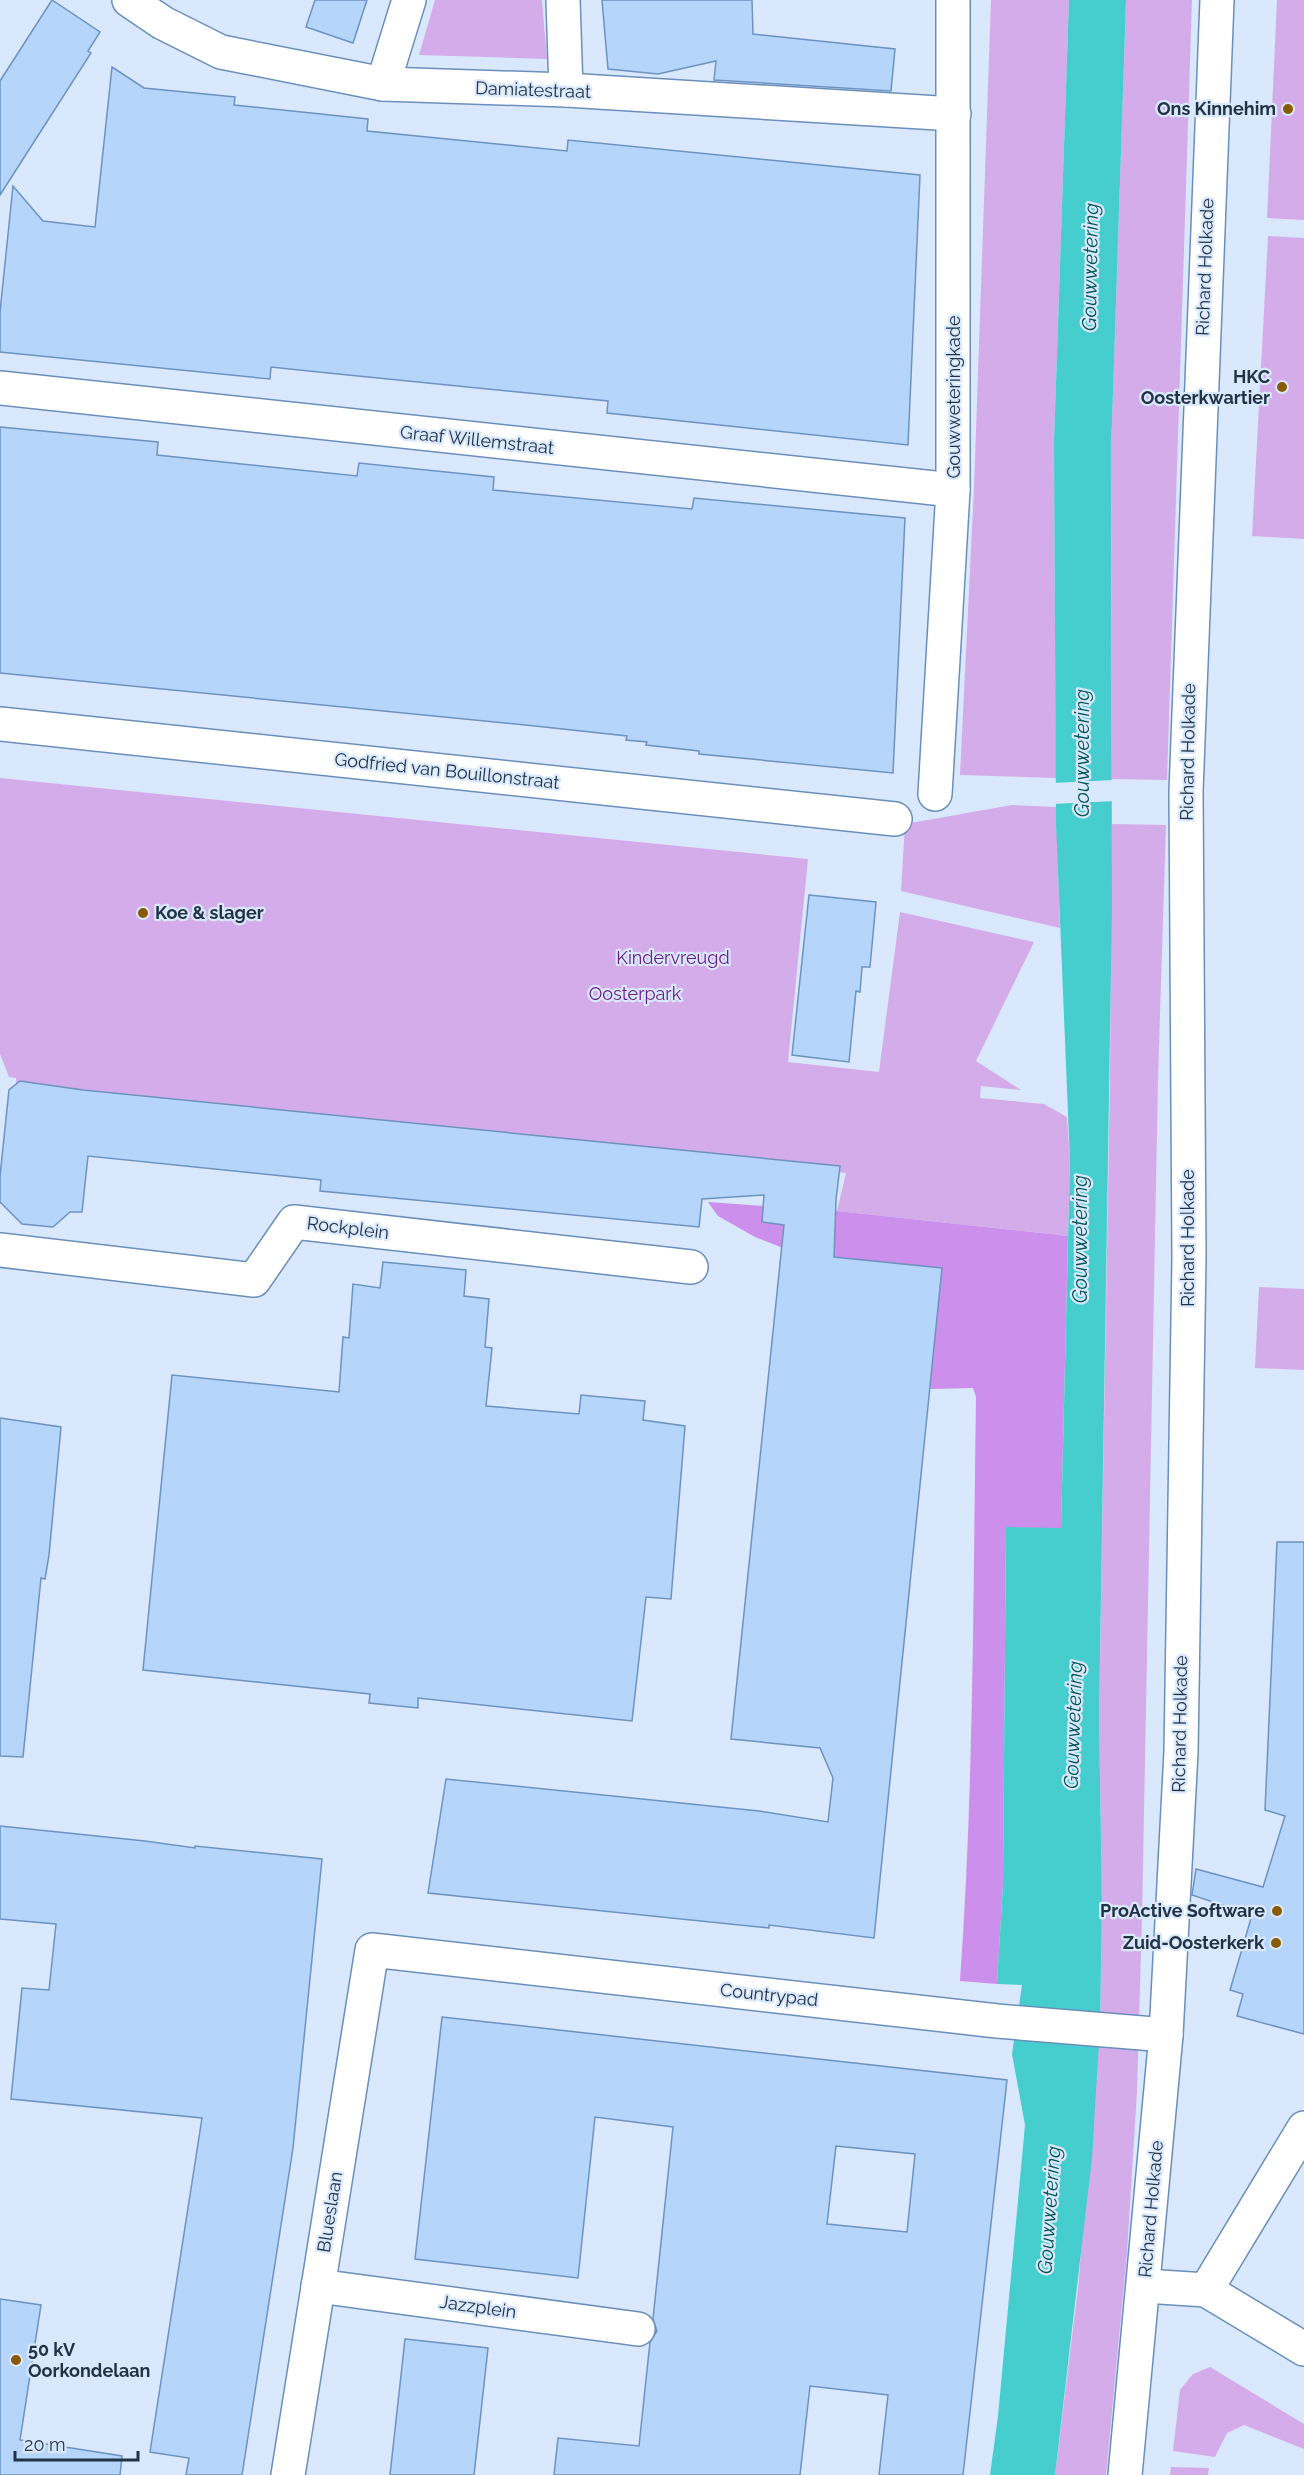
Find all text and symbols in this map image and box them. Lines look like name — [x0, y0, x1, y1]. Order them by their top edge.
street label: Damiatestraat — [475, 77, 591, 102]
place label: Ons Kinnehim — [1157, 98, 1276, 119]
marker: Ons Kinnehim — [1281, 102, 1295, 116]
street label: Richard Holkade — [1192, 198, 1217, 336]
water label: Gouwwetering — [1077, 202, 1103, 331]
street label: Gouwweteringkade — [943, 315, 964, 479]
place label: HKC Oosterkwartier — [1141, 366, 1270, 408]
marker: HKC Oosterkwartier — [1275, 380, 1289, 394]
street label: Graaf Willemstraat — [399, 421, 555, 458]
street label: Richard Holkade — [1176, 683, 1199, 821]
water label: Gouwwetering — [1070, 689, 1094, 817]
street label: Godfried van Bouillonstraat — [334, 748, 561, 793]
place label: Koe & slager — [155, 902, 264, 923]
marker: Koe & slager — [136, 906, 150, 920]
park label: Kindervreugd — [616, 947, 730, 968]
park label: Oosterpark — [589, 983, 682, 1004]
street label: Richard Holkade — [1177, 1169, 1198, 1307]
water label: Gouwwetering — [1068, 1175, 1092, 1303]
street label: Rockplein — [306, 1212, 390, 1243]
street label: Richard Holkade — [1168, 1655, 1191, 1793]
water label: Gouwwetering — [1059, 1660, 1087, 1790]
place label: ProActive Software — [1100, 1900, 1265, 1921]
marker: ProActive Software — [1270, 1904, 1284, 1918]
place label: Zuid-Oosterkerk — [1123, 1932, 1265, 1953]
marker: Zuid-Oosterkerk — [1269, 1936, 1283, 1950]
street label: Countrypad — [719, 1979, 819, 2010]
street label: Richard Holkade — [1134, 2139, 1167, 2278]
water label: Gouwwetering — [1033, 2145, 1065, 2275]
street label: Blueslaan — [313, 2170, 346, 2254]
street label: Jazzplein — [438, 2291, 518, 2322]
place label: 50 kV Oorkondelaan — [28, 2339, 150, 2381]
marker: 50 kV Oorkondelaan — [9, 2353, 23, 2367]
scale bar — [15, 2424, 138, 2462]
text: 20 m — [24, 2434, 66, 2455]

